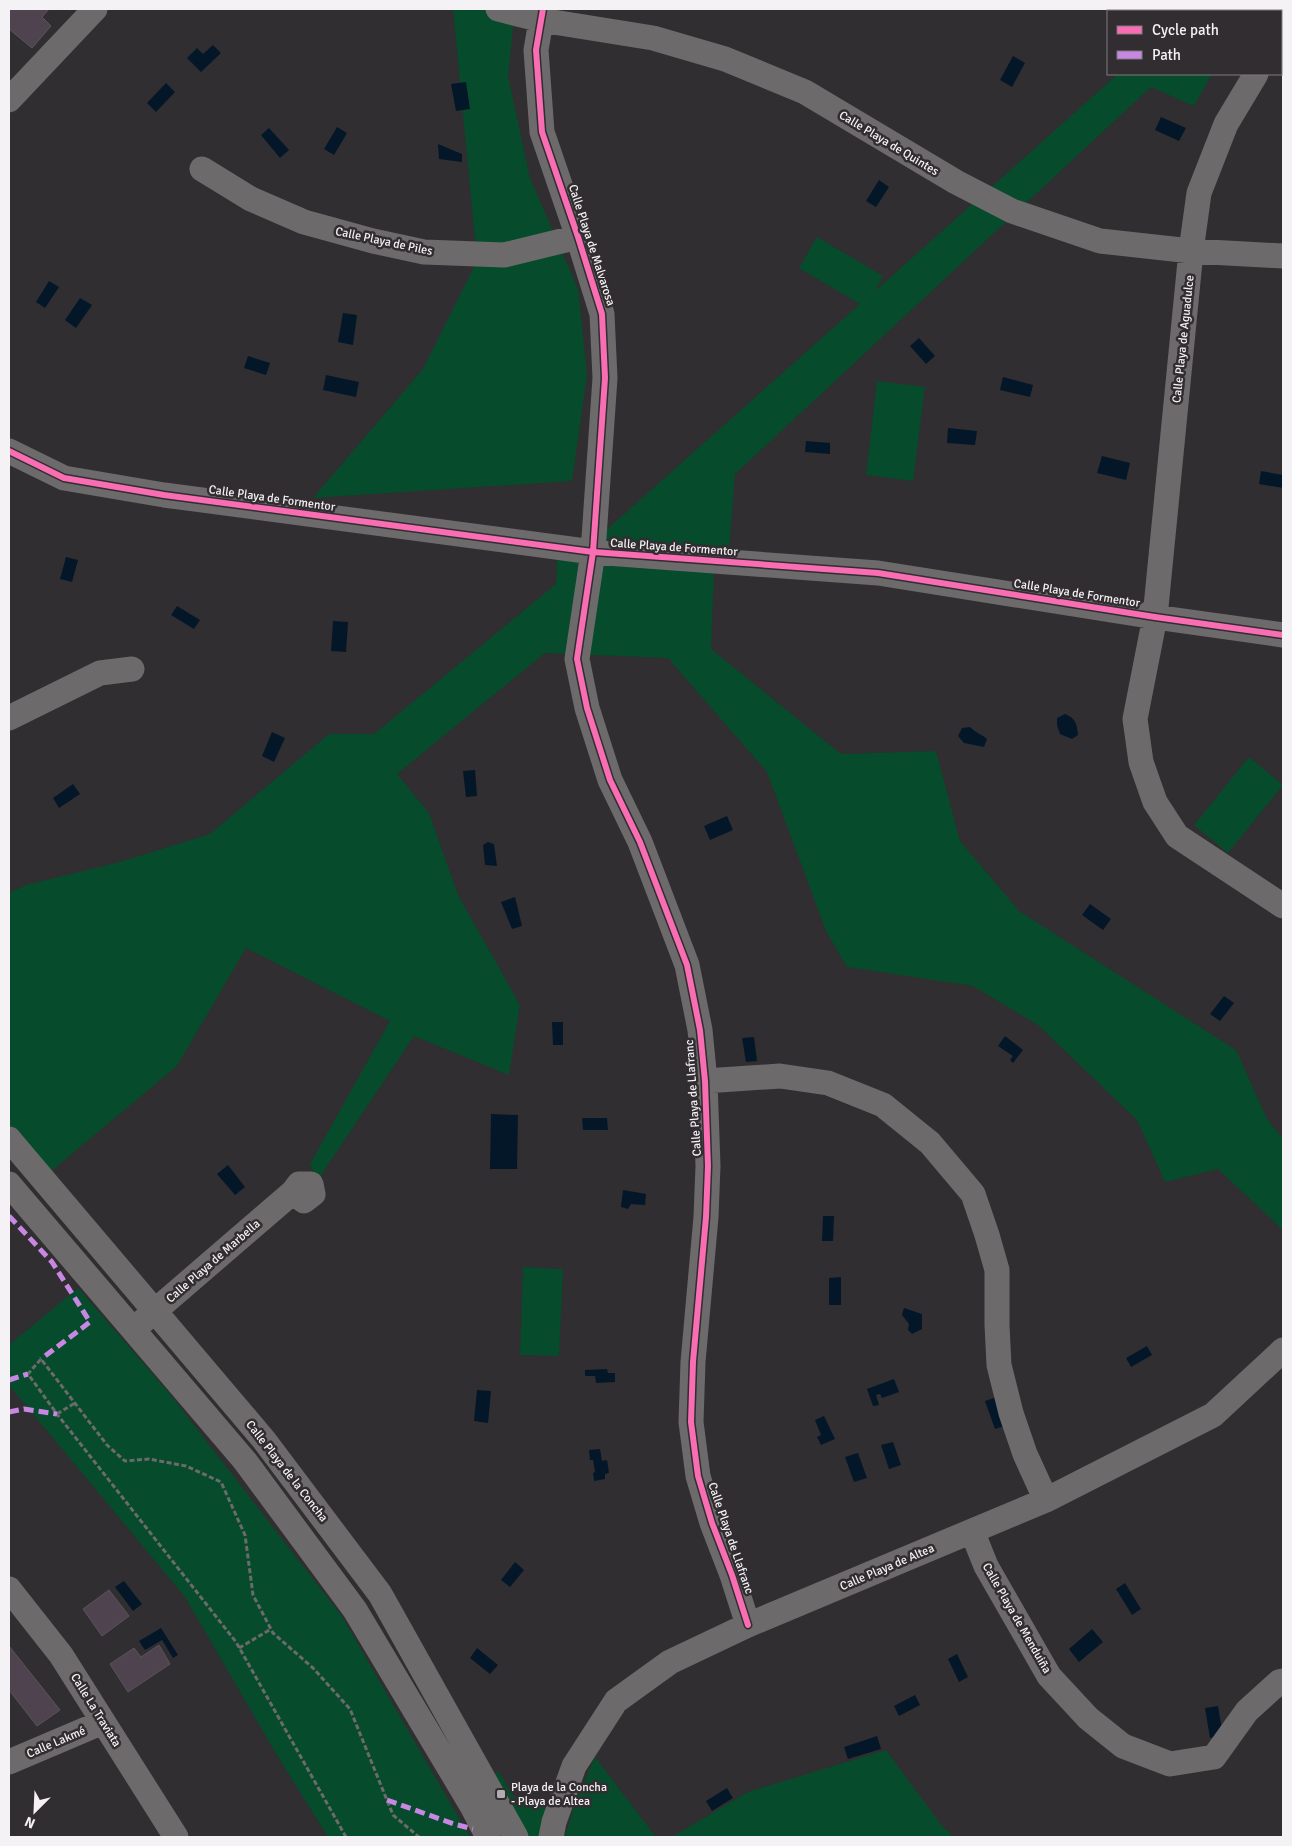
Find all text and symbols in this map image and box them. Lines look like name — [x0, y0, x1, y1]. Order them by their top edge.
legend — [1107, 10, 1282, 75]
text: Cycle path — [1152, 21, 1219, 39]
text: Path — [1152, 46, 1181, 64]
street label: Calle Playa de Quintes — [836, 108, 941, 179]
street label: Calle Playa de Malvarosa — [565, 183, 618, 308]
street label: Calle Playa de Piles — [334, 224, 434, 259]
street label: Calle Playa de Aguadulce — [1169, 274, 1198, 404]
street label: Calle Playa de Formentor — [208, 482, 337, 515]
street label: Calle Playa de Formentor — [610, 536, 739, 559]
street label: Calle Playa de Formentor — [1013, 576, 1142, 611]
street label: Calle Playa de Llafranc — [682, 1039, 705, 1157]
street label: Calle Playa de Marbella — [163, 1216, 263, 1306]
street label: Calle Playa de la Concha — [242, 1418, 331, 1525]
street label: Calle Playa de Llafranc — [704, 1481, 757, 1596]
street label: Calle Playa de Altea — [838, 1541, 937, 1594]
street label: Calle Playa de Menduiña — [979, 1560, 1054, 1676]
street label: Calle La Traviata — [67, 1671, 124, 1750]
street label: Calle Lakmé — [24, 1723, 88, 1762]
place label: Playa de la Concha - Playa de Altea — [511, 1780, 607, 1809]
north arrow — [10, 1786, 60, 1836]
marker: Playa de la Concha - Playa de Altea — [495, 1788, 507, 1800]
text: N — [22, 1813, 38, 1832]

